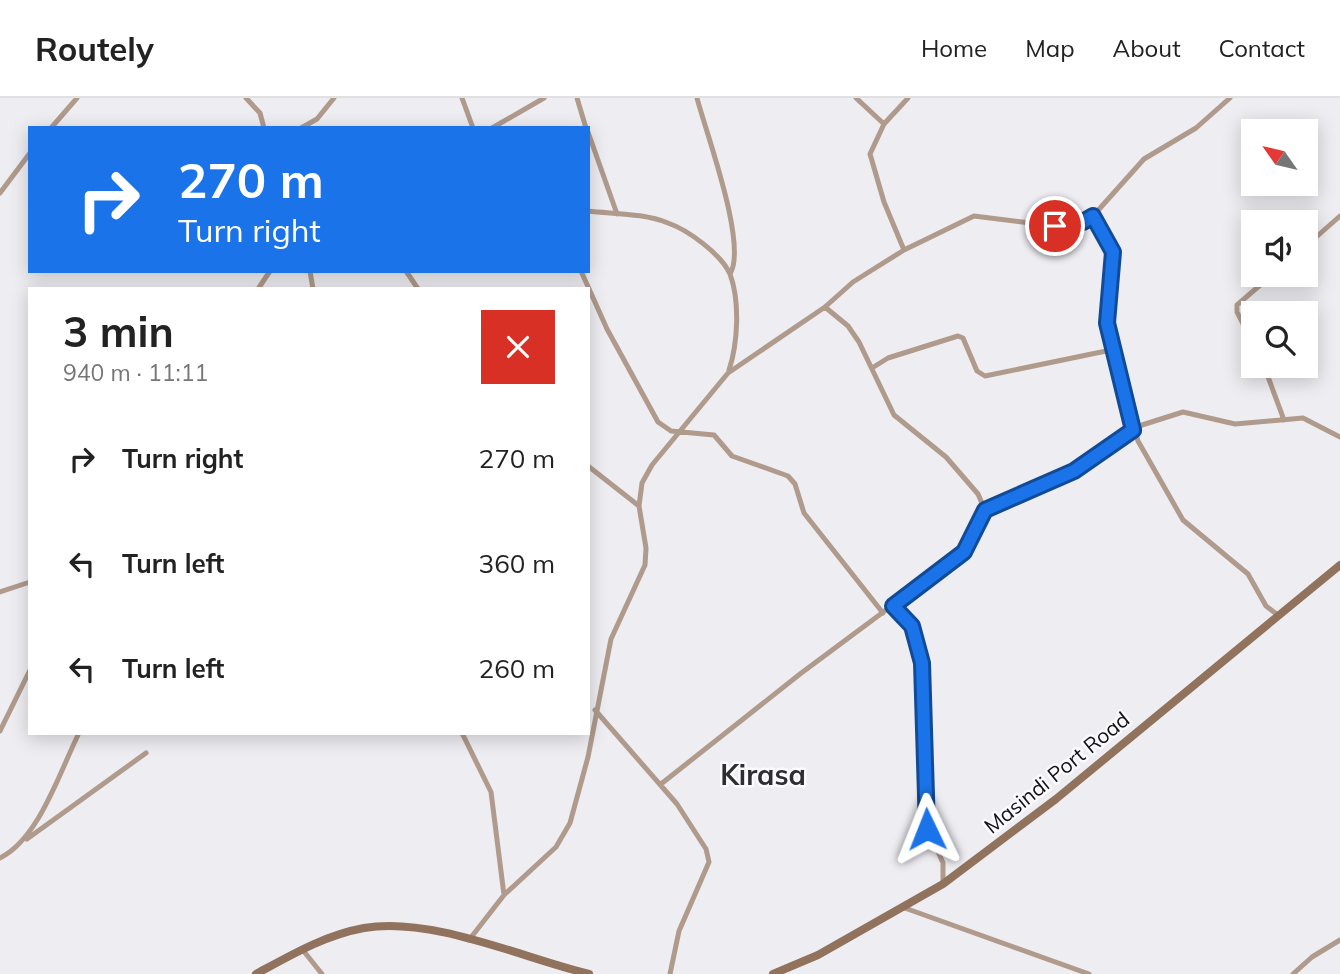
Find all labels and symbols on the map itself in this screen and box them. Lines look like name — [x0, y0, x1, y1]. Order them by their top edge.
north arrow — [1241, 119, 1318, 196]
pin — [1025, 196, 1085, 256]
street label: Masindi Port Road — [979, 706, 1134, 839]
district label: Kirasa — [720, 757, 806, 792]
position arrow — [890, 792, 964, 866]

